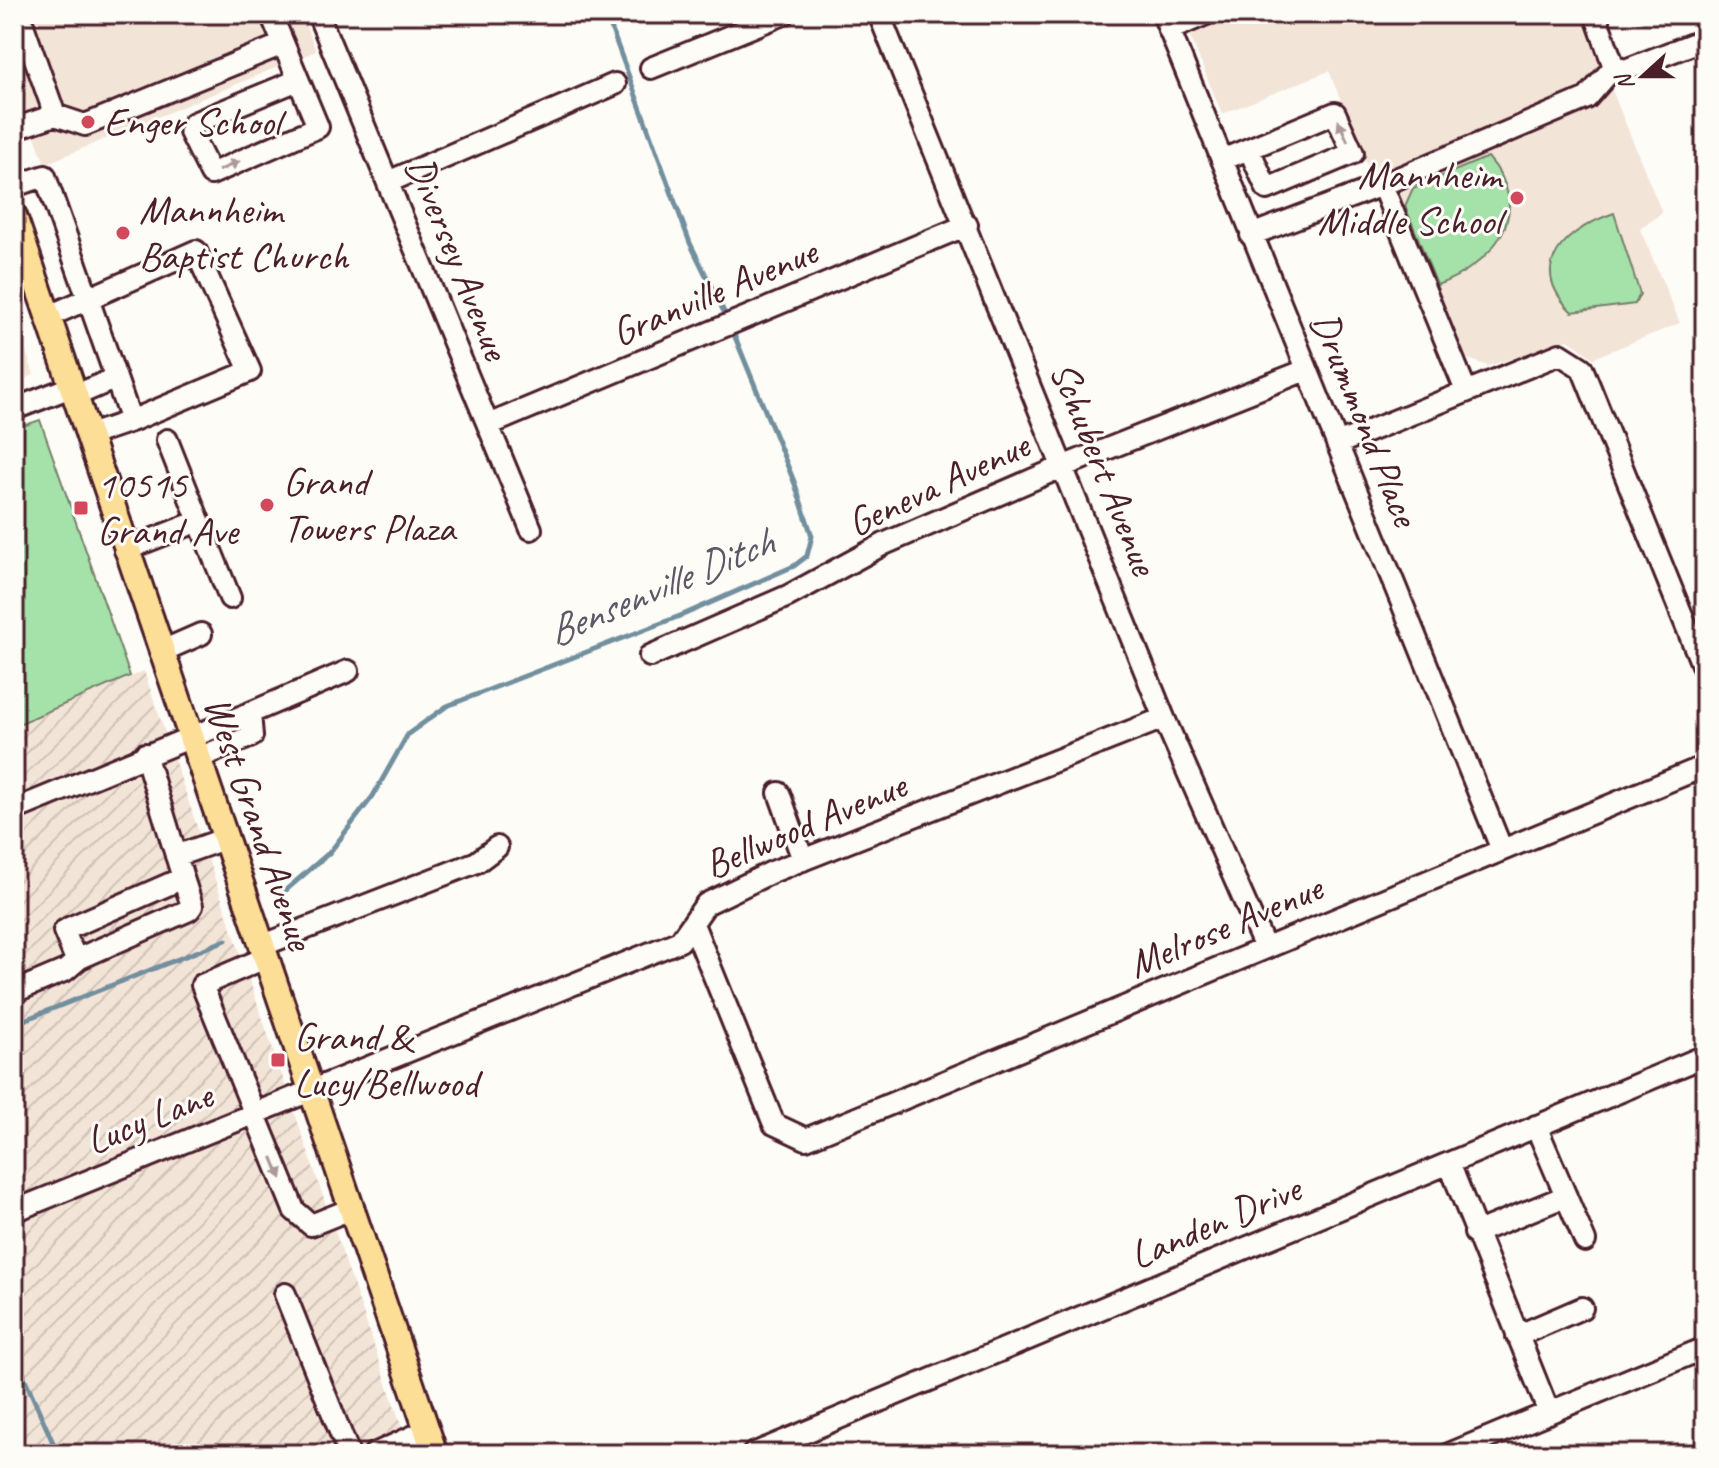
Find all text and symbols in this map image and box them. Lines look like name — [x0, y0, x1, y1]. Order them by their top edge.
north arrow — [1603, 36, 1683, 116]
text: N — [1609, 68, 1641, 94]
place label: Enger School — [104, 97, 287, 147]
marker: Enger School — [79, 113, 97, 131]
one-way arrow — [1337, 119, 1350, 143]
street label: Diversey Avenue — [395, 149, 522, 369]
place label: Mannheim Middle School — [1317, 150, 1507, 246]
one-way arrow — [218, 160, 241, 173]
place label: Mannheim Baptist Church — [139, 185, 350, 281]
marker: Mannheim Middle School — [1508, 189, 1526, 207]
marker: Mannheim Baptist Church — [114, 224, 132, 242]
street label: Granville Avenue — [604, 225, 827, 358]
street label: Drummond Place — [1299, 305, 1432, 536]
street label: Schubert Avenue — [1039, 354, 1170, 585]
street label: Geneva Avenue — [839, 419, 1040, 548]
place label: Grand Towers Plaza — [283, 457, 458, 553]
place label: 10515 Grand Ave — [97, 460, 241, 556]
marker: Grand Towers Plaza — [258, 496, 276, 514]
marker: 10515 Grand Ave — [72, 499, 90, 517]
water label: Bensenville Ditch — [539, 514, 784, 658]
street label: West Grand Avenue — [192, 690, 327, 959]
street label: Bellwood Avenue — [697, 759, 916, 890]
street label: Melrose Avenue — [1121, 862, 1332, 989]
place label: Grand & Lucy/Bellwood — [294, 1012, 484, 1108]
marker: Grand & Lucy/Bellwood — [269, 1051, 287, 1069]
street label: Lucy Lane — [79, 1069, 222, 1166]
one-way arrow — [270, 1156, 283, 1180]
street label: Landen Drive — [1122, 1163, 1311, 1280]

